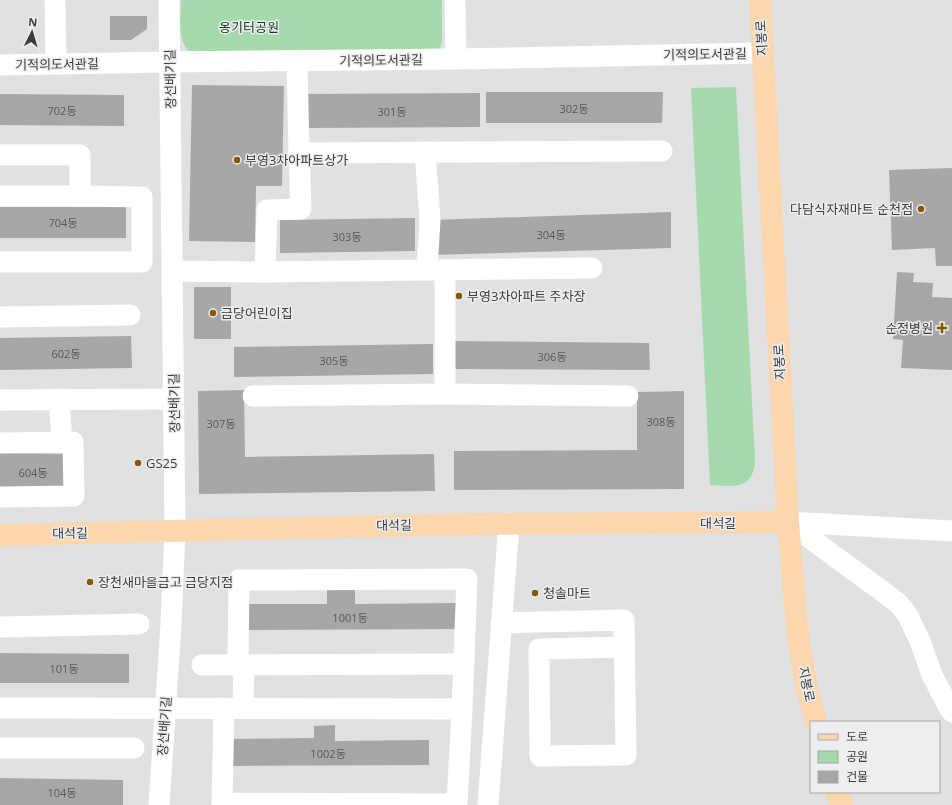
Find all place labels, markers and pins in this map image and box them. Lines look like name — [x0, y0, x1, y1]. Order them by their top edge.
place label: 부영3차아파트상가 — [245, 151, 348, 169]
marker: 부영3차아파트상가 — [232, 155, 242, 165]
place label: 다담식자재마트 순천점 — [790, 200, 913, 218]
marker: 다담식자재마트 순천점 — [916, 204, 926, 214]
place label: 부영3차아파트 주차장 — [467, 287, 585, 305]
marker: 부영3차아파트 주차장 — [454, 291, 464, 301]
place label: 금당어린이집 — [221, 304, 293, 322]
marker: 금당어린이집 — [208, 308, 218, 318]
place label: 순정병원 — [885, 319, 933, 337]
marker: 순정병원 — [936, 322, 948, 334]
place label: GS25 — [146, 454, 177, 472]
marker: GS25 — [133, 458, 143, 468]
place label: 장천새마을금고 금당지점 — [98, 573, 233, 591]
marker: 장천새마을금고 금당지점 — [85, 577, 95, 587]
place label: 청솔마트 — [543, 584, 591, 602]
marker: 청솔마트 — [530, 588, 540, 598]

